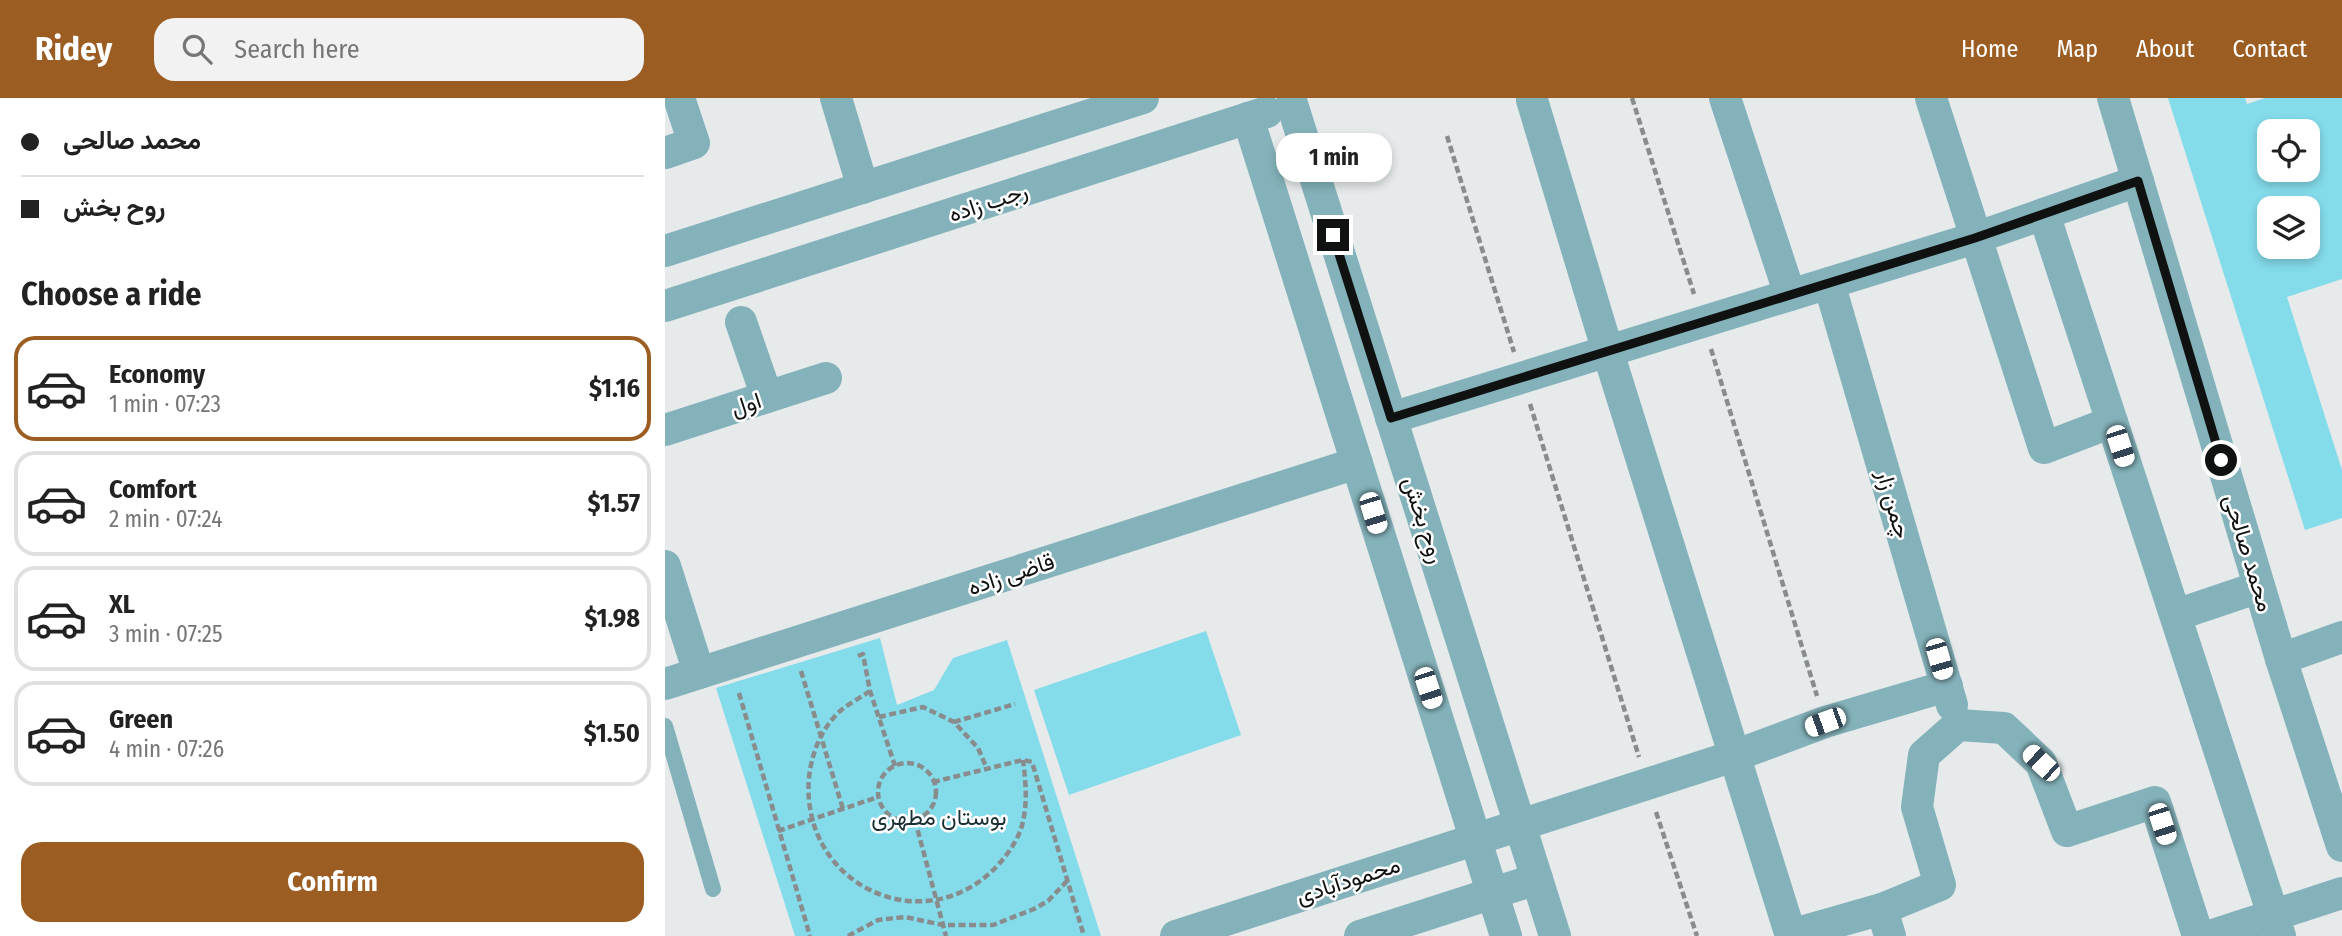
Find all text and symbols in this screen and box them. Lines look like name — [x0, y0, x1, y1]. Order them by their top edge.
search box — [154, 18, 644, 81]
text: Ridey — [35, 29, 112, 69]
icon: search — [178, 30, 216, 68]
text: Search here — [234, 34, 360, 65]
text: Home — [1961, 35, 2018, 63]
text: Map — [2056, 35, 2098, 63]
text: About — [2136, 35, 2194, 63]
text: Contact — [2232, 35, 2307, 63]
map controls — [2257, 119, 2320, 259]
button: locate — [2257, 119, 2320, 182]
text: محمد صالحی — [63, 125, 201, 156]
callout: 1 min — [1275, 134, 1391, 183]
text: 1 min — [1309, 143, 1359, 171]
street label: رجب زاده — [945, 176, 1031, 229]
text: روح بخش — [63, 192, 166, 223]
button: layers — [2257, 196, 2320, 259]
route end — [1317, 219, 1349, 251]
text: Choose a ride — [21, 275, 202, 313]
icon: car — [25, 357, 88, 420]
text: Economy — [109, 359, 205, 390]
text: $1.16 — [589, 373, 640, 404]
street label: اول — [727, 386, 765, 423]
text: 1 min · 07:23 — [109, 390, 221, 418]
car — [2104, 423, 2137, 469]
route start — [2205, 444, 2237, 476]
street label: چمن زار — [1869, 465, 1917, 542]
icon: car — [25, 472, 88, 535]
street label: روح بخش — [1395, 473, 1451, 567]
text: Comfort — [109, 474, 197, 505]
text: $1.57 — [588, 488, 640, 519]
car — [1357, 490, 1390, 536]
street label: محمد صالحی — [2218, 491, 2280, 615]
text: 2 min · 07:24 — [109, 505, 222, 533]
street label: قاضی زاده — [964, 547, 1058, 602]
icon: car — [25, 587, 88, 650]
text: XL — [109, 589, 135, 620]
text: $1.98 — [584, 603, 640, 634]
text: 3 min · 07:25 — [109, 620, 223, 648]
car — [1924, 636, 1955, 682]
car — [1412, 665, 1445, 711]
icon: car — [25, 702, 88, 765]
text: Green — [109, 704, 173, 735]
car — [1802, 705, 1849, 739]
text: $1.50 — [584, 718, 640, 749]
text: 4 min · 07:26 — [109, 735, 224, 763]
car — [2019, 741, 2064, 785]
car — [2146, 801, 2179, 847]
park label: بوستان مطهری — [871, 803, 1007, 832]
button: Confirm — [21, 842, 644, 922]
street label: محمودآبادی — [1292, 850, 1404, 911]

